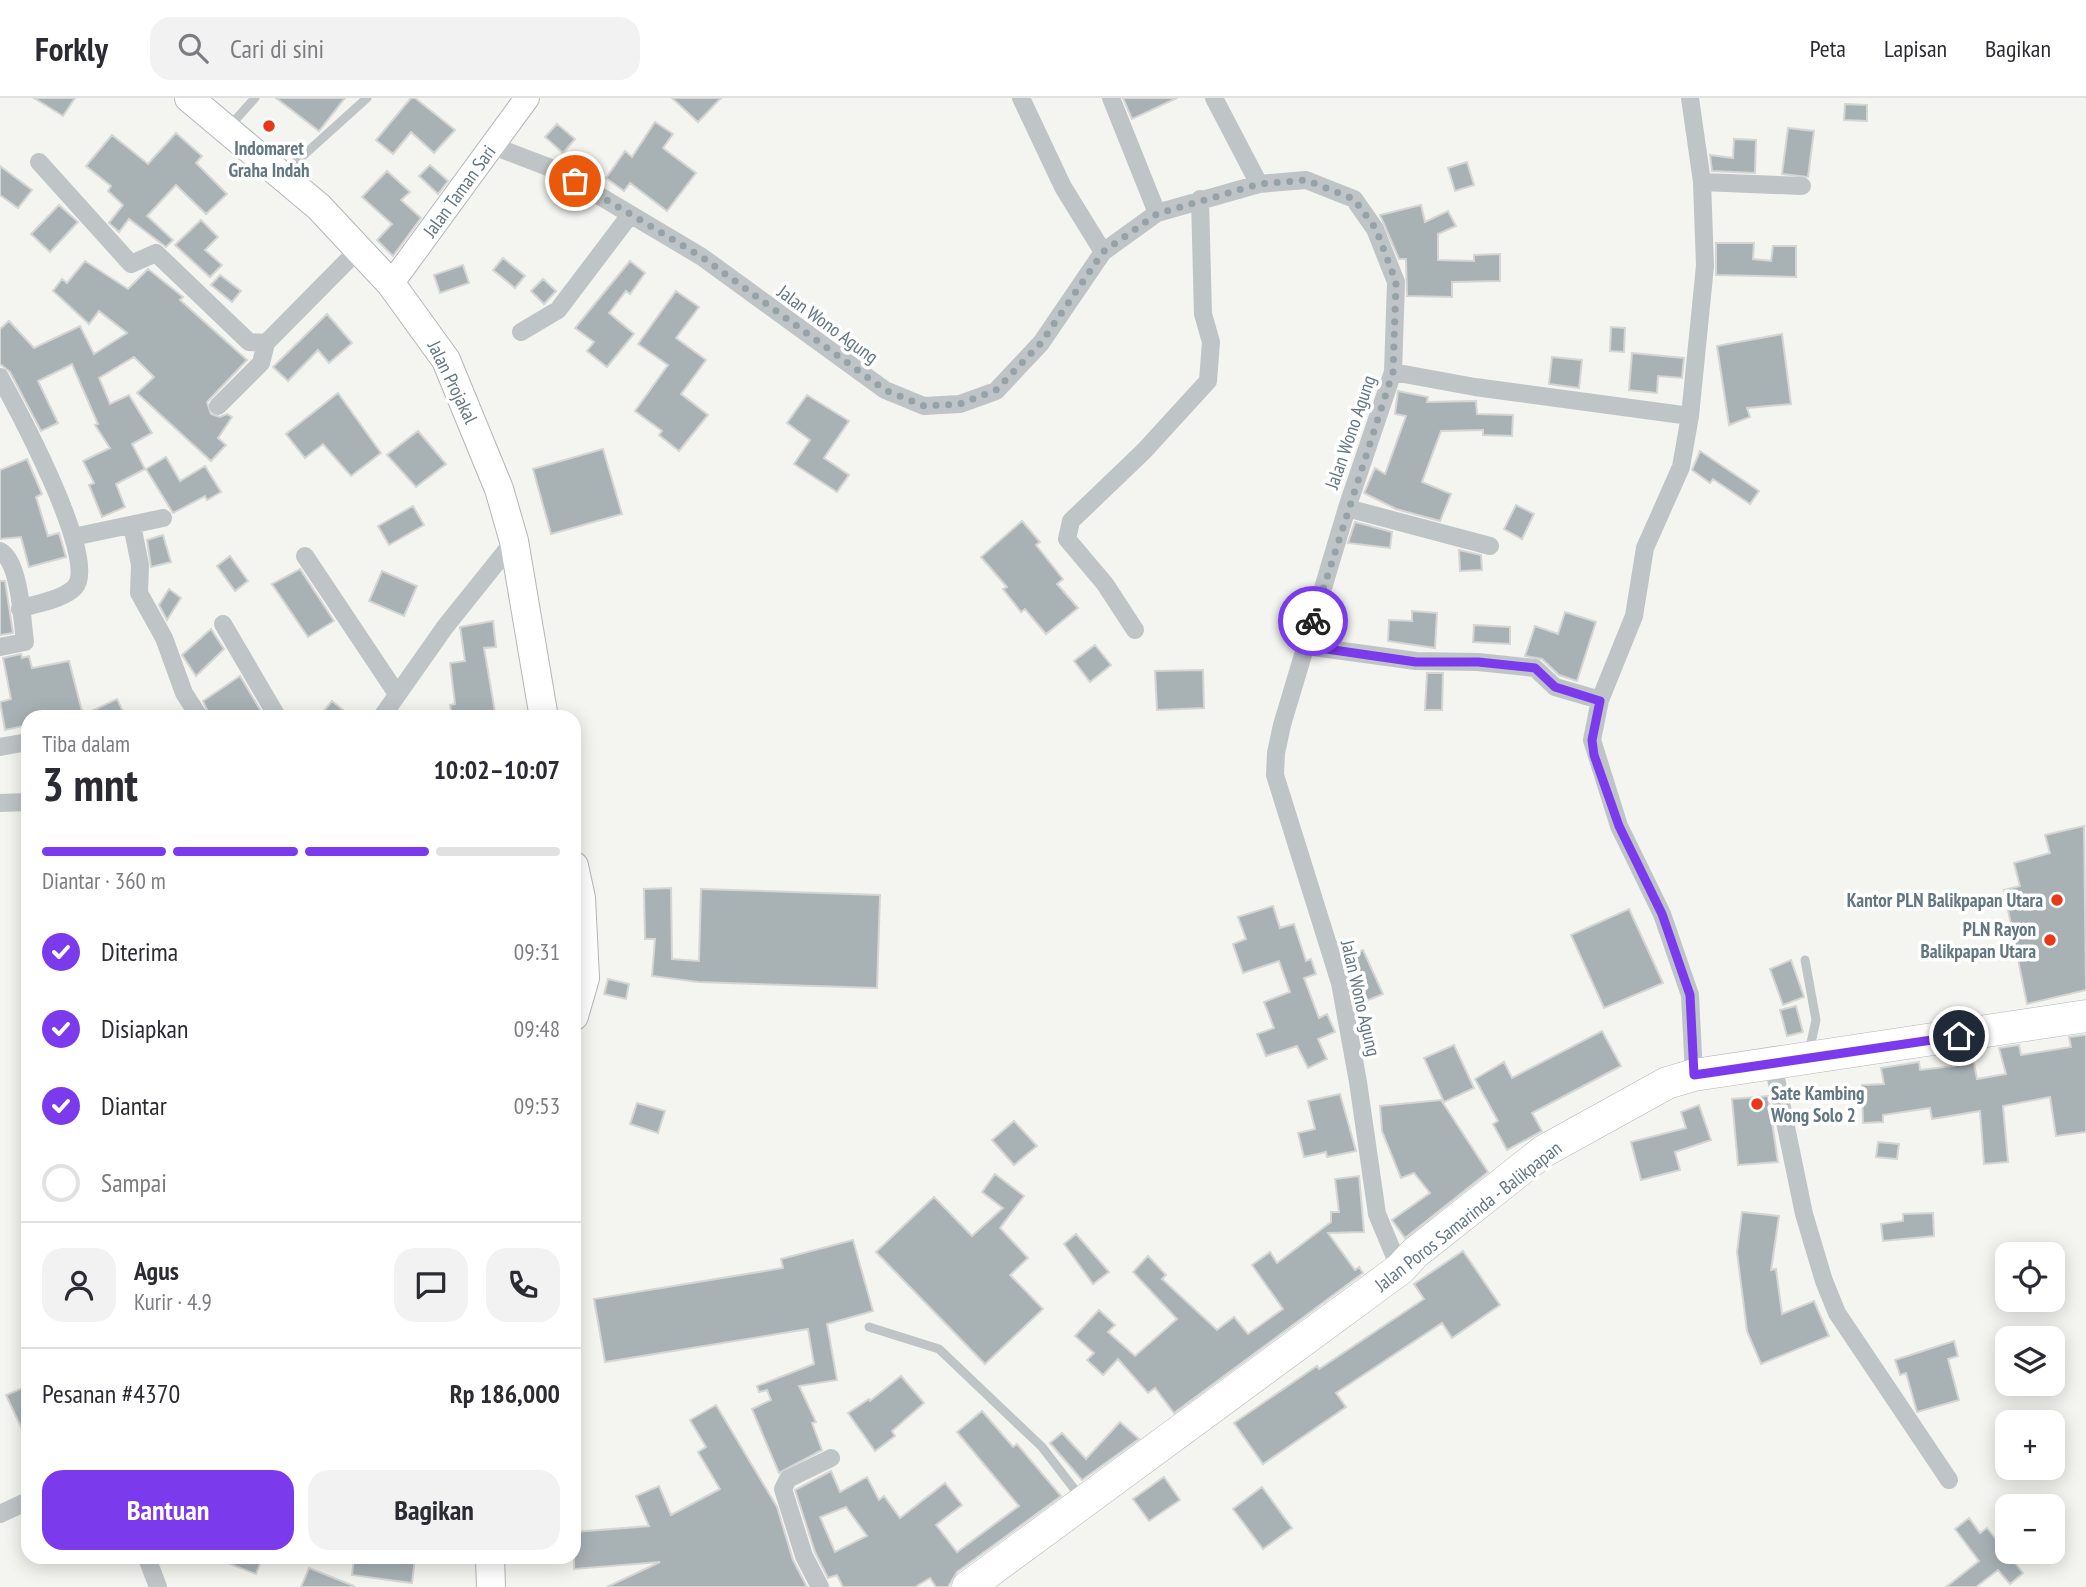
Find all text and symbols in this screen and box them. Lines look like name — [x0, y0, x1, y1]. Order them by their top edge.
search box — [150, 17, 640, 80]
text: Forkly — [35, 27, 108, 70]
icon: search — [174, 29, 212, 67]
text: Cari di sini — [230, 32, 324, 65]
text: Peta — [1810, 33, 1846, 64]
text: Lapisan — [1884, 33, 1947, 64]
text: Bagikan — [1985, 33, 2051, 64]
marker: Indomaret Graha Indah — [261, 118, 277, 134]
place label: Indomaret Graha Indah — [228, 136, 310, 182]
street label: Jalan Taman Sari — [417, 140, 500, 243]
pin — [545, 151, 605, 211]
icon: bag — [556, 162, 594, 200]
street label: Jalan Wono Agung — [772, 279, 883, 369]
street label: Jalan Projakal — [422, 336, 484, 428]
street label: Jalan Wono Agung — [1319, 372, 1381, 493]
courier — [1278, 586, 1348, 656]
icon: bike — [1294, 602, 1332, 640]
text: Tiba dalam — [42, 729, 130, 758]
text: 10:02–10:07 — [433, 753, 560, 786]
text: 3 mnt — [42, 754, 138, 814]
text: Diantar · 360 m — [42, 866, 166, 895]
place label: Kantor PLN Balikpapan Utara — [1847, 888, 2043, 912]
marker: Kantor PLN Balikpapan Utara — [2049, 892, 2065, 908]
place label: PLN Rayon Balikpapan Utara — [1920, 917, 2036, 963]
marker: PLN Rayon Balikpapan Utara — [2042, 932, 2058, 948]
icon: check — [42, 933, 80, 971]
text: Diterima — [101, 935, 178, 968]
text: 09:31 — [514, 937, 560, 966]
street label: Jalan Wono Agung — [1336, 937, 1386, 1058]
pin — [1929, 1006, 1989, 1066]
icon: check — [42, 1010, 80, 1048]
text: Disiapkan — [101, 1012, 188, 1045]
text: 09:48 — [514, 1014, 560, 1043]
icon: home — [1940, 1017, 1978, 1055]
place label: Sate Kambing Wong Solo 2 — [1770, 1081, 1864, 1127]
icon: check — [42, 1087, 80, 1125]
text: Diantar — [101, 1089, 167, 1122]
text: 09:53 — [514, 1091, 560, 1120]
marker: Sate Kambing Wong Solo 2 — [1749, 1096, 1765, 1112]
street label: Jalan Poros Samarinda - Balikpapan — [1369, 1136, 1566, 1297]
text: Sampai — [101, 1166, 167, 1199]
map controls — [1995, 1242, 2065, 1564]
button: locate — [1995, 1242, 2065, 1312]
button: person — [42, 1248, 116, 1322]
button: chat — [394, 1248, 468, 1322]
button: phone — [486, 1248, 560, 1322]
text: Agus — [134, 1254, 179, 1287]
text: Kurir · 4.9 — [134, 1287, 212, 1316]
button: layers — [1995, 1326, 2065, 1396]
text: Pesanan #4370 — [42, 1377, 180, 1410]
text: Rp 186,000 — [450, 1377, 560, 1410]
button: + — [1995, 1410, 2065, 1480]
button: Bantuan — [42, 1470, 294, 1550]
button: Bagikan — [308, 1470, 560, 1550]
button: − — [1995, 1494, 2065, 1564]

